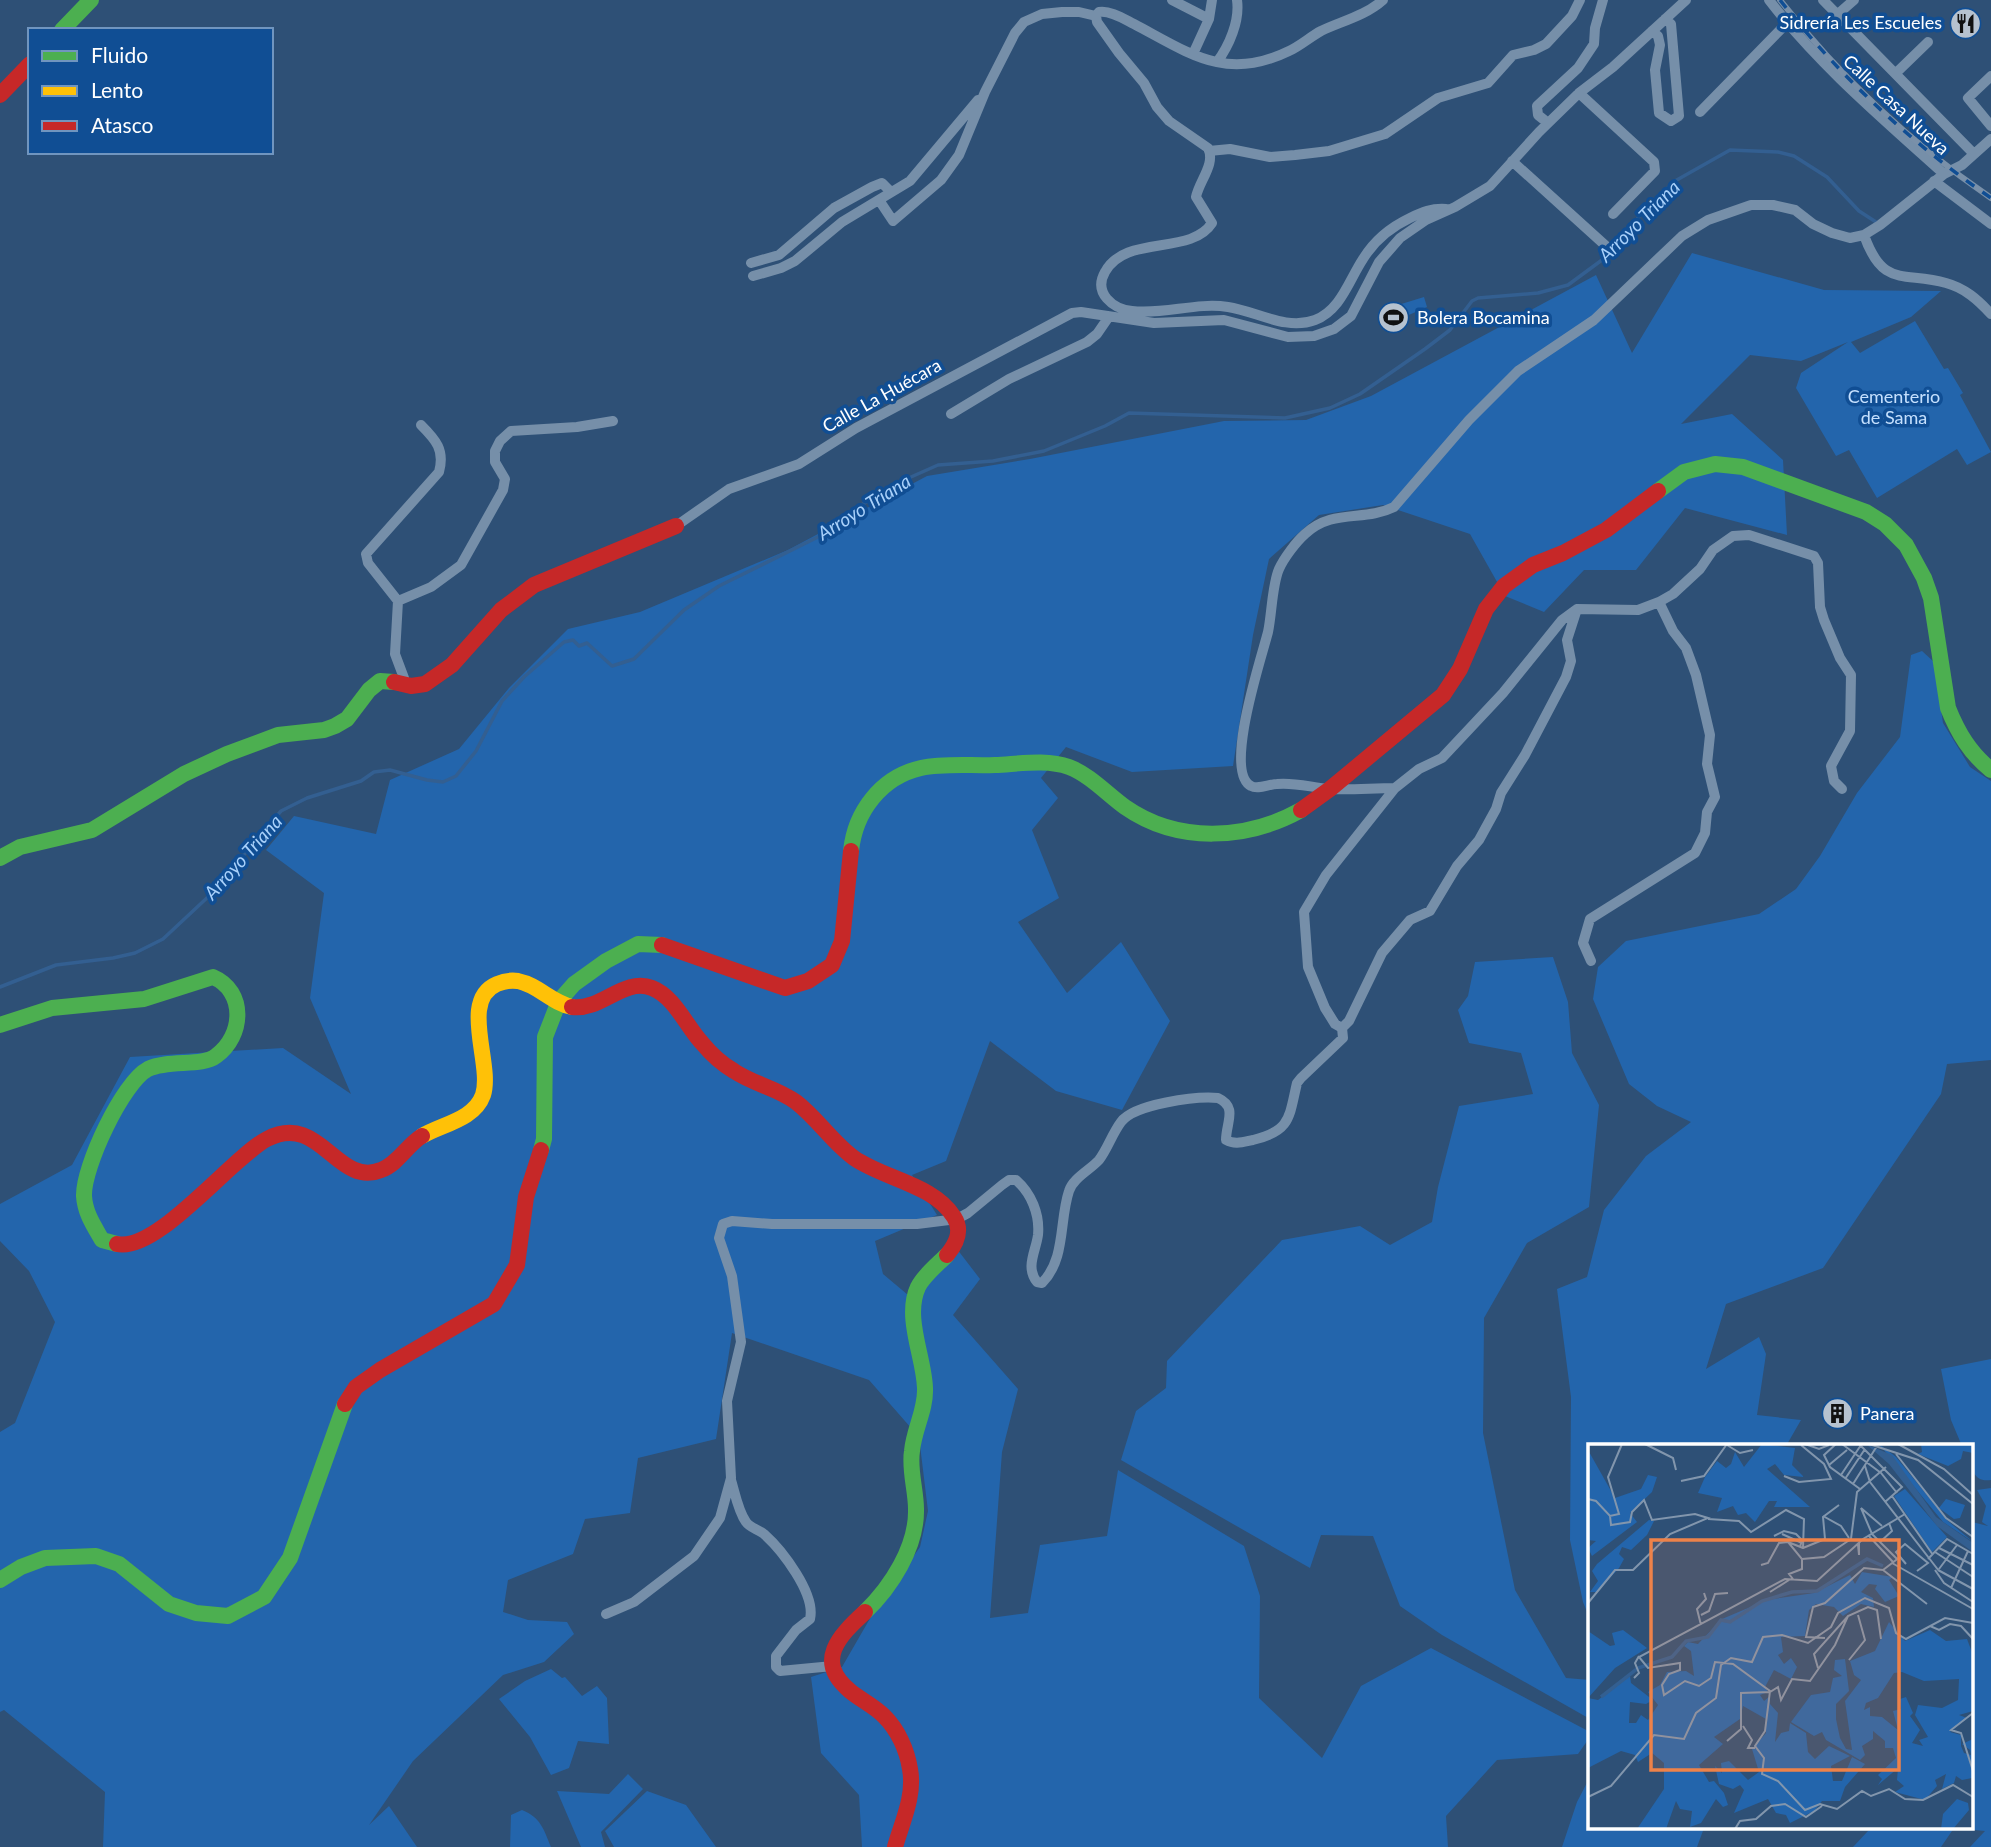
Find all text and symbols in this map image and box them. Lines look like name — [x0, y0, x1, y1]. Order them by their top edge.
restaurant icon: Sidrería Les Escueles — [1948, 6, 1982, 40]
place label: Sidrería Les Escueles — [1780, 11, 1942, 33]
legend — [28, 28, 273, 154]
text: Fluido — [91, 42, 148, 67]
street label: Calle Casa Nueva — [1839, 50, 1954, 159]
text: Lento — [91, 77, 143, 102]
text: Atasco — [91, 112, 153, 137]
water label: Arroyo Triana — [1592, 175, 1684, 267]
sports icon: Bolera Bocamina — [1377, 301, 1411, 335]
place label: Bolera Bocamina — [1417, 306, 1550, 328]
street label: Calle La Ḥuécara — [818, 353, 945, 437]
park label: Cementerio de Sama — [1848, 385, 1940, 428]
water label: Arroyo Triana — [812, 469, 915, 545]
water label: Arroyo Triana — [198, 810, 287, 904]
building icon: Panera — [1820, 1397, 1854, 1431]
place label: Panera — [1860, 1402, 1914, 1424]
inset map — [1588, 1444, 1974, 1829]

